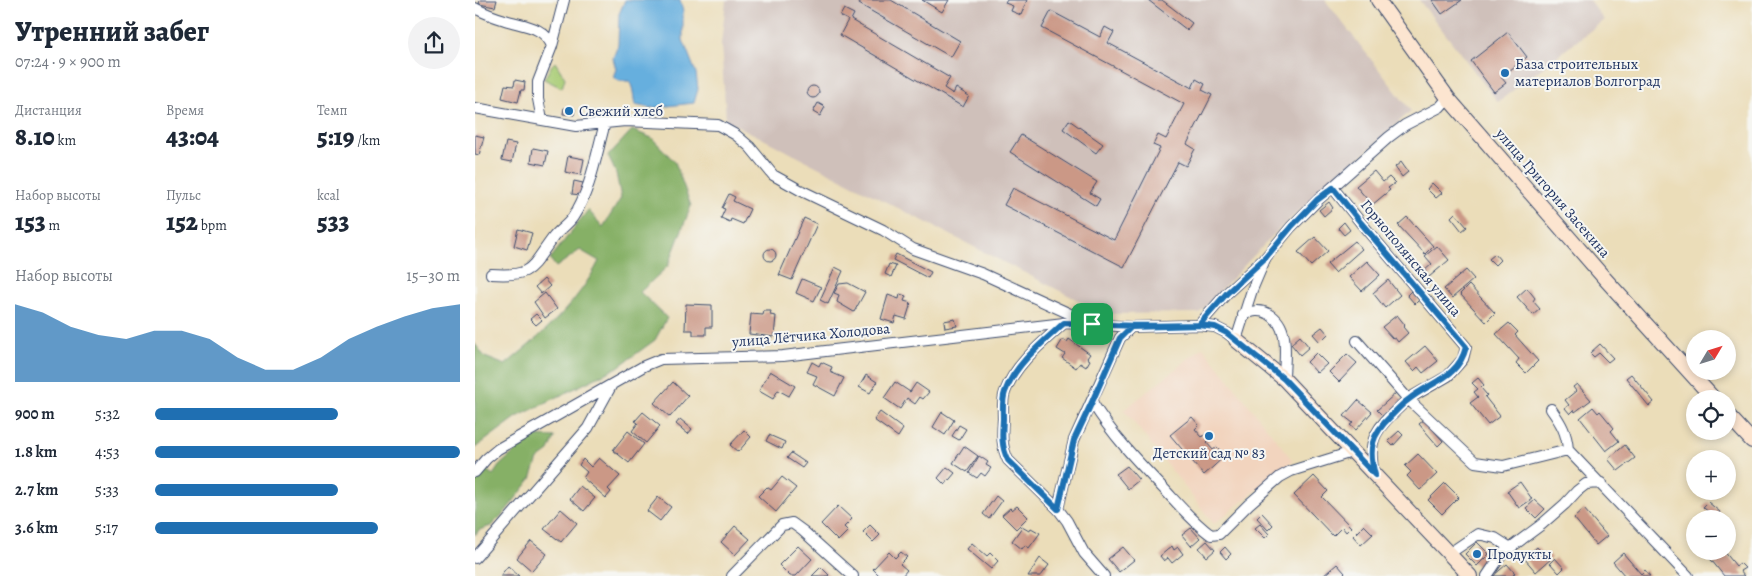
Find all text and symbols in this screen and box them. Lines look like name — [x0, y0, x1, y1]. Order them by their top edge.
text: Утренний забег — [15, 13, 209, 51]
button: share — [408, 17, 460, 69]
text: 07:24 · 9 × 900 m — [15, 51, 121, 73]
place label: База строительных материалов Волгоград — [1515, 54, 1660, 91]
marker: База строительных материалов Волгоград — [1499, 67, 1511, 79]
text: Дистанция — [15, 101, 82, 120]
text: Время — [166, 101, 204, 120]
text: Темп — [317, 101, 348, 120]
place label: Свежий хлеб — [579, 101, 663, 121]
marker: Свежий хлеб — [563, 105, 575, 117]
text: 8.10 — [15, 120, 55, 154]
text: 43:04 — [166, 120, 219, 154]
text: 5:19 — [317, 120, 354, 154]
street label: улица Григория Засекина — [1490, 123, 1615, 262]
text: km — [55, 131, 76, 150]
text: /km — [354, 131, 380, 150]
text: Набор высоты — [15, 186, 101, 205]
text: Пульс — [166, 186, 201, 205]
text: kcal — [317, 186, 339, 205]
street label: Горнополянская улица — [1356, 195, 1466, 321]
text: 153 — [15, 205, 46, 239]
text: 152 — [166, 205, 198, 239]
text: 533 — [317, 205, 350, 239]
text: m — [46, 216, 60, 235]
text: bpm — [198, 216, 227, 235]
text: Набор высоты — [15, 265, 113, 287]
text: 15–30 m — [406, 265, 460, 287]
pin — [1071, 303, 1113, 345]
icon: arrive — [1078, 310, 1106, 338]
street label: улица Лётчика Холодова — [730, 318, 891, 352]
north arrow — [1686, 330, 1736, 380]
map controls — [1686, 330, 1736, 560]
button: locate — [1686, 390, 1736, 440]
text: 900 m — [15, 403, 55, 425]
text: 5:32 — [95, 403, 120, 425]
marker: Детский сад № 83 — [1203, 430, 1215, 442]
text: 1.8 km — [15, 441, 57, 463]
text: 4:53 — [95, 441, 120, 463]
place label: Детский сад № 83 — [1153, 443, 1265, 463]
button: + — [1686, 450, 1736, 500]
text: 2.7 km — [15, 479, 58, 501]
text: 5:33 — [95, 479, 119, 501]
button: − — [1686, 510, 1736, 560]
text: 3.6 km — [15, 517, 58, 539]
text: 5:17 — [95, 517, 118, 539]
place label: Продукты — [1487, 544, 1552, 564]
marker: Продукты — [1471, 548, 1483, 560]

